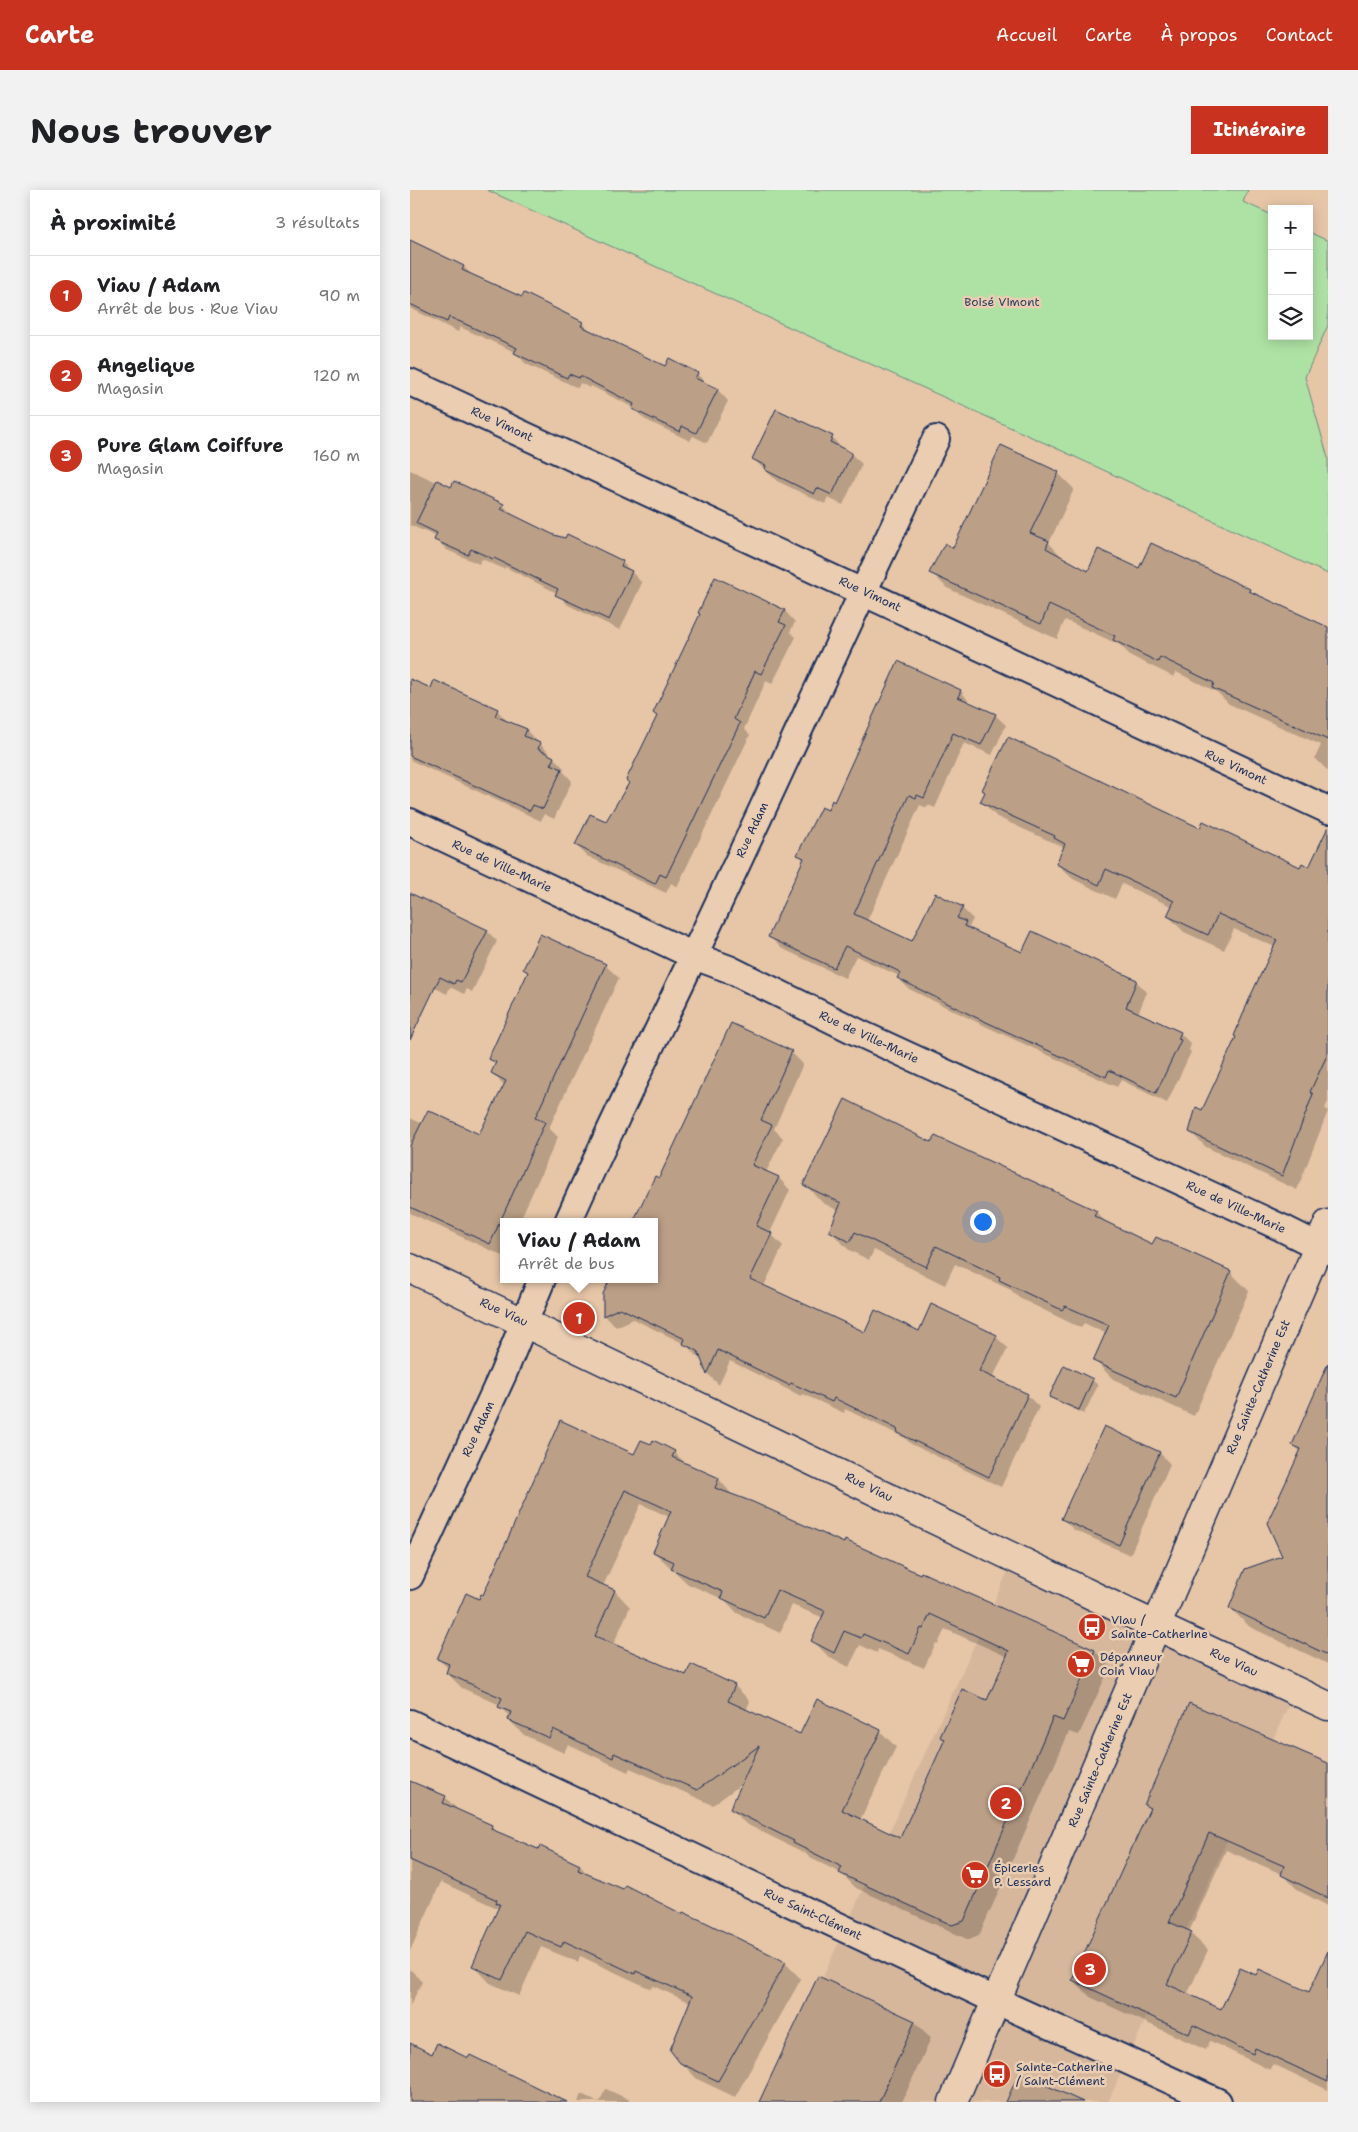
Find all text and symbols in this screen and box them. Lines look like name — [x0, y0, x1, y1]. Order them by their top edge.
text: Carte — [25, 19, 94, 51]
text: Accueil — [996, 23, 1057, 47]
text: Carte — [1085, 23, 1132, 47]
text: À propos — [1160, 23, 1238, 47]
text: Contact — [1266, 23, 1333, 47]
button: Itinéraire — [1191, 106, 1328, 154]
text: Nous trouver — [30, 107, 272, 154]
map controls — [1268, 205, 1313, 340]
button: + — [1268, 205, 1313, 250]
text: À proximité — [50, 209, 176, 237]
text: 3 résultats — [275, 212, 360, 233]
button: − — [1268, 250, 1313, 295]
text: Viau / Adam — [97, 273, 220, 298]
text: 1 — [62, 285, 70, 306]
text: 90 m — [319, 285, 360, 306]
park label: Boisé Vimont — [964, 294, 1040, 310]
button: layers — [1268, 295, 1313, 340]
text: Arrêt de bus · Rue Viau — [97, 298, 278, 319]
text: Angelique — [97, 353, 195, 378]
text: 2 — [60, 365, 72, 386]
text: 120 m — [313, 365, 360, 386]
text: Magasin — [97, 378, 163, 399]
street label: Rue Vimont — [468, 403, 536, 445]
text: Pure Glam Coiffure — [97, 433, 284, 458]
text: 3 — [60, 445, 72, 466]
text: 160 m — [313, 445, 360, 466]
text: Magasin — [97, 458, 163, 479]
street label: Rue Vimont — [836, 573, 904, 615]
street label: Rue Vimont — [1202, 746, 1270, 788]
street label: Rue Adam — [732, 799, 772, 861]
street label: Rue de Ville-Marie — [450, 836, 555, 896]
street label: Rue de Ville-Marie — [817, 1007, 922, 1067]
street label: Rue de Ville-Marie — [1184, 1177, 1289, 1237]
your location — [970, 1209, 996, 1235]
popup — [500, 1218, 658, 1283]
text: Viau / Adam — [517, 1228, 641, 1253]
text: Arrêt de bus — [517, 1253, 615, 1274]
street label: Rue Viau — [477, 1294, 531, 1330]
pin: 1 — [563, 1299, 595, 1337]
street label: Rue Sainte-Catherine Est — [1222, 1317, 1294, 1457]
street label: Rue Adam — [458, 1398, 498, 1460]
street label: Rue Viau — [842, 1469, 896, 1505]
bus stop icon: Viau / Sainte-Catherine — [1077, 1612, 1107, 1642]
place label: Viau / Sainte-Catherine — [1111, 1612, 1208, 1642]
street label: Rue Viau — [1207, 1644, 1261, 1680]
supermarket icon: Dépanneur Coin Viau — [1066, 1649, 1096, 1679]
place label: Dépanneur Coin Viau — [1100, 1649, 1163, 1679]
street label: Rue Sainte-Catherine Est — [1064, 1690, 1136, 1830]
pin: 2 — [990, 1784, 1022, 1822]
supermarket icon: Épiceries P. Lessard — [960, 1860, 990, 1890]
place label: Épiceries P. Lessard — [994, 1860, 1052, 1890]
street label: Rue Saint-Clément — [761, 1884, 865, 1944]
pin: 3 — [1074, 1950, 1106, 1988]
bus stop icon: Sainte-Catherine / Saint-Clément — [982, 2059, 1012, 2089]
place label: Sainte-Catherine / Saint-Clément — [1016, 2059, 1113, 2089]

